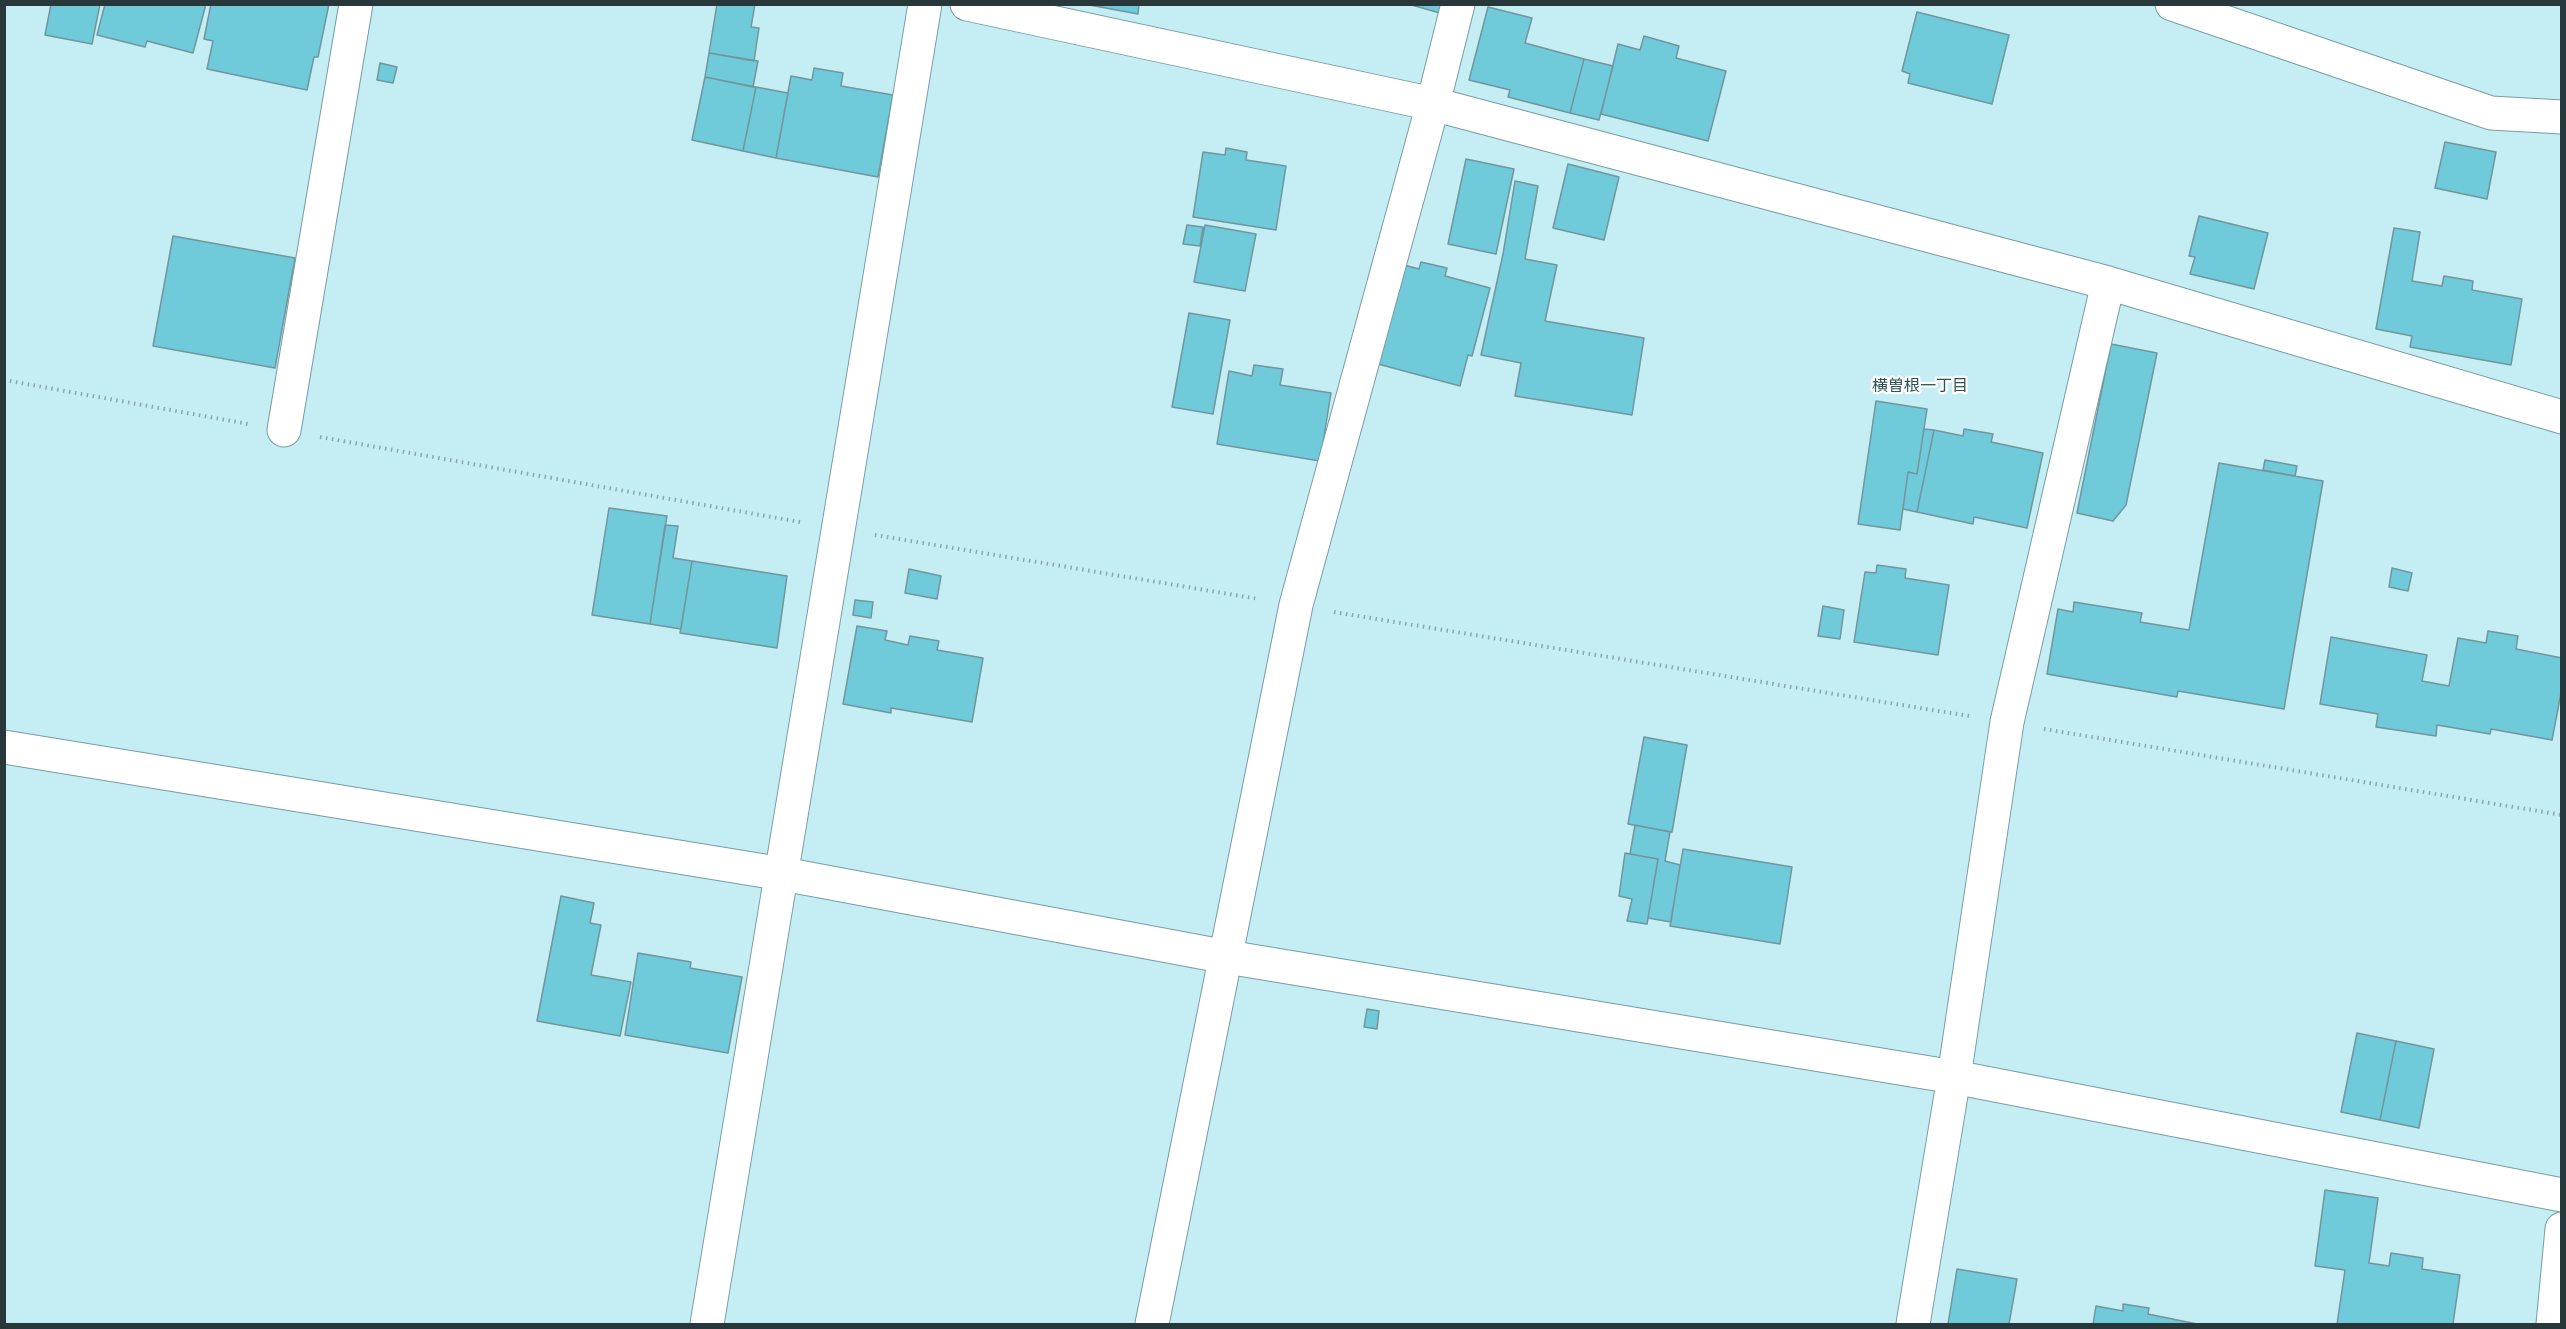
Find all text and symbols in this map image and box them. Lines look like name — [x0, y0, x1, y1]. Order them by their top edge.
district label: 横曽根一丁目 — [1872, 376, 1968, 396]

